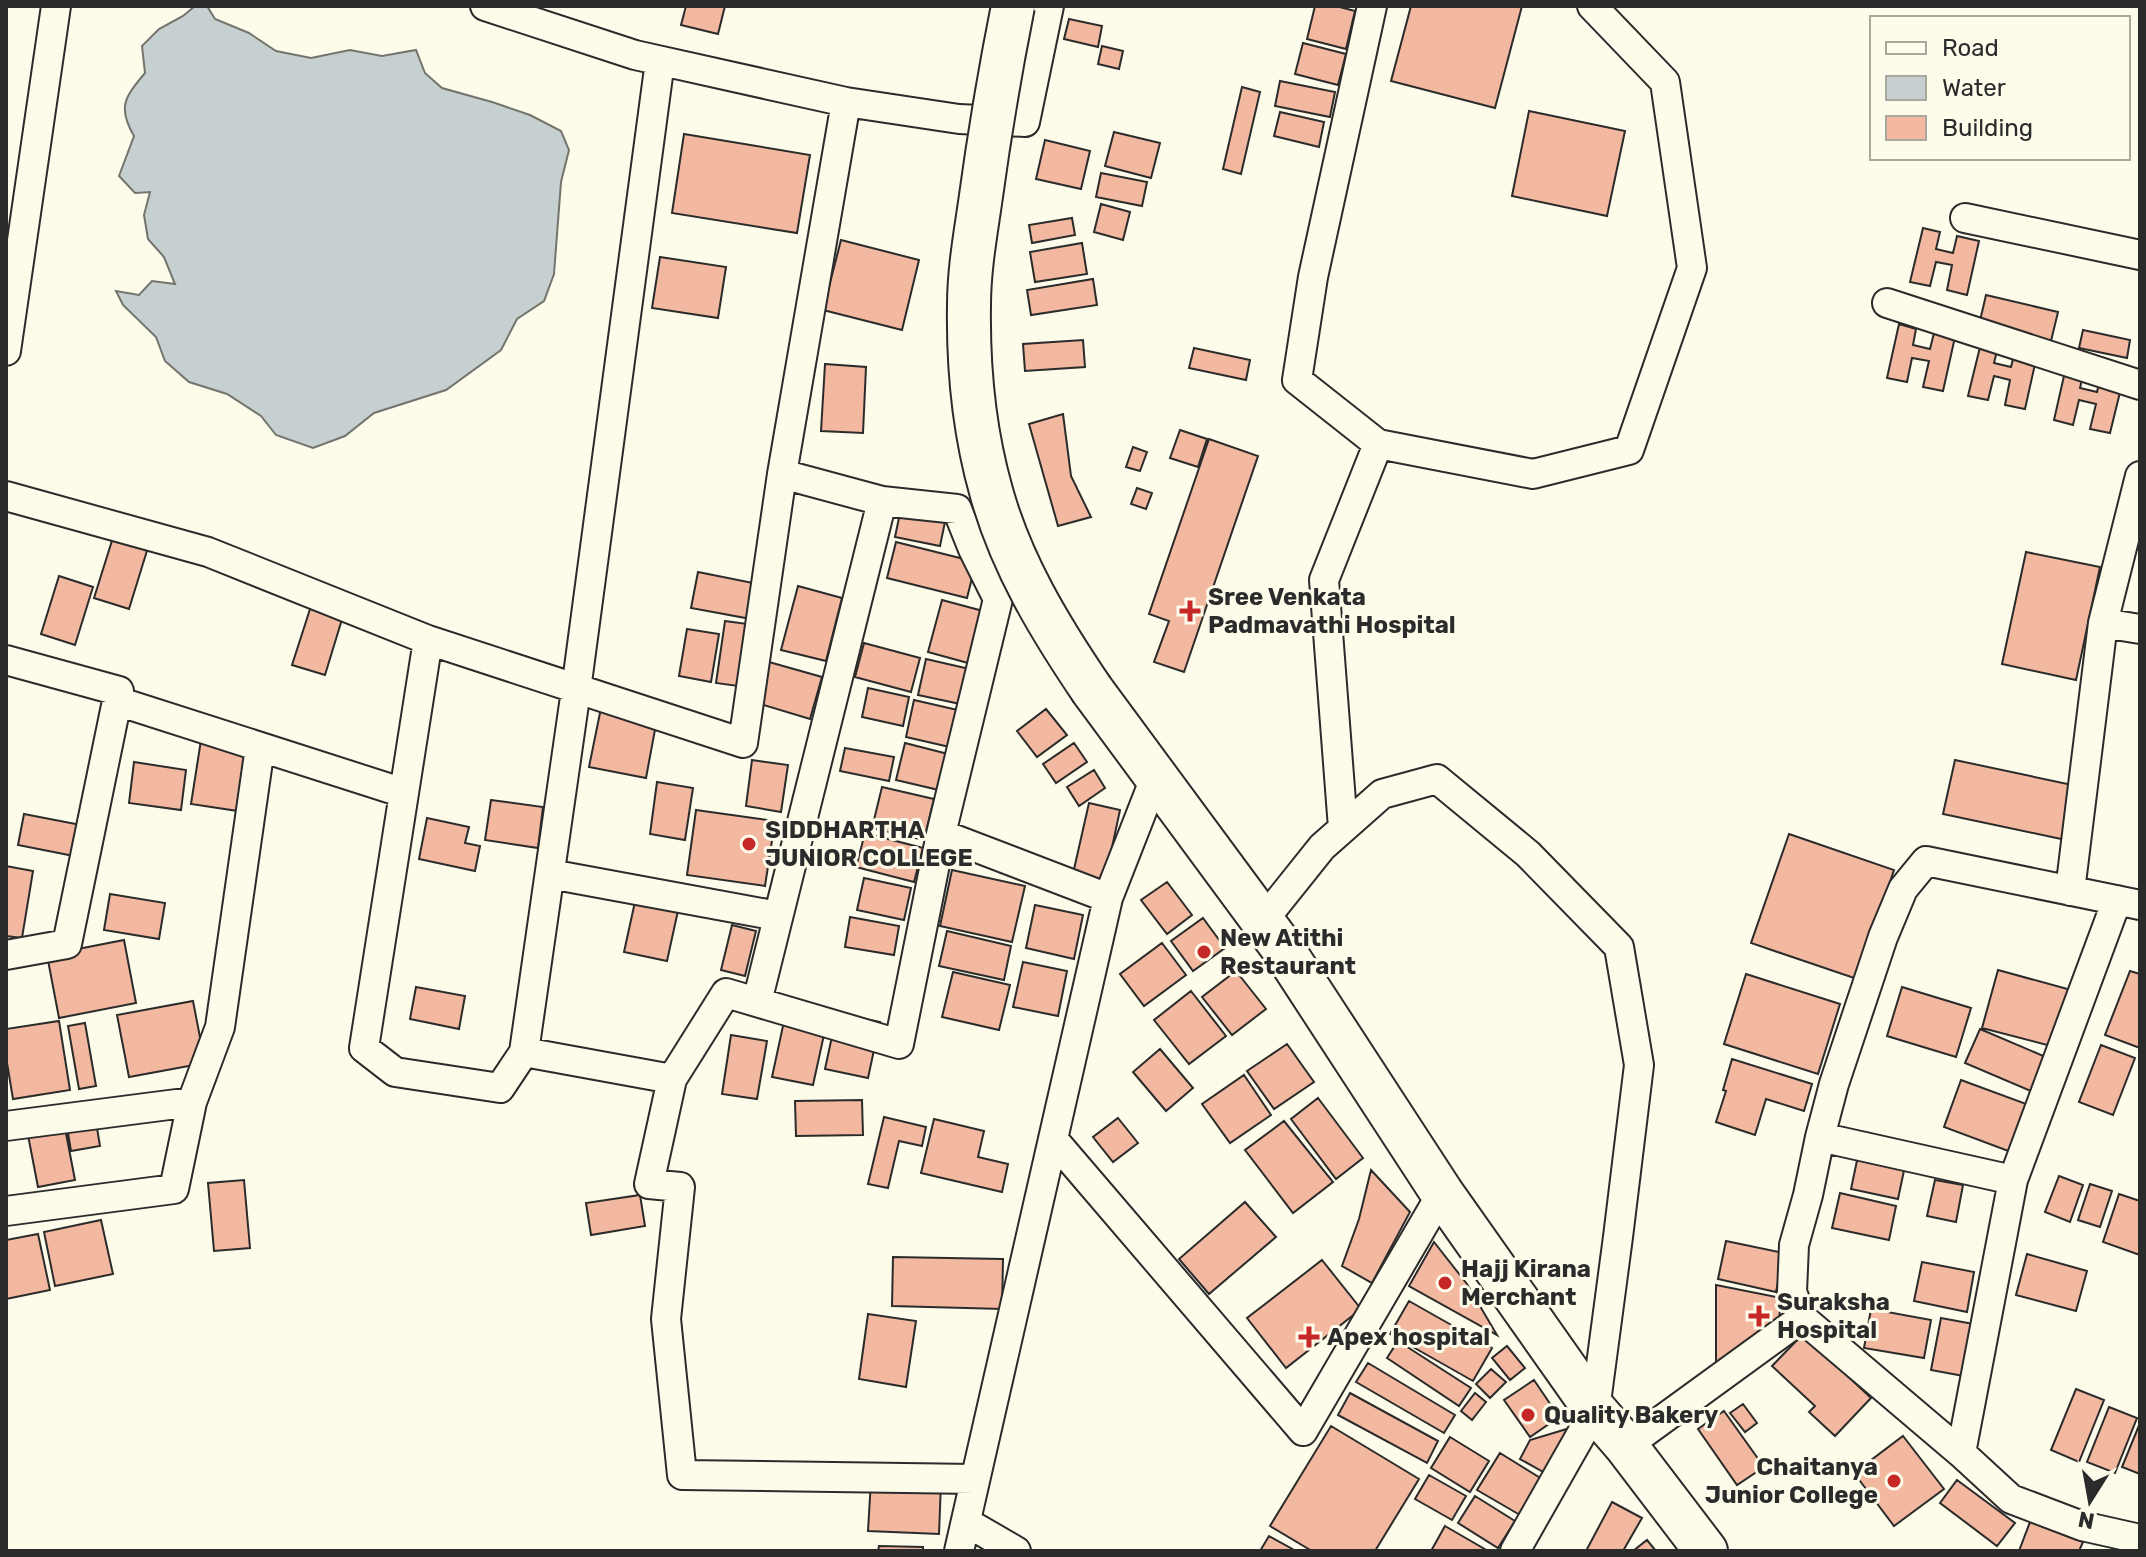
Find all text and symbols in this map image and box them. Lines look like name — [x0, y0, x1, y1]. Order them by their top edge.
legend — [1870, 16, 2130, 160]
text: Road — [1942, 34, 1999, 62]
text: Water — [1942, 74, 2006, 102]
text: Building — [1942, 114, 2033, 142]
place label: Sree Venkata Padmavathi Hospital — [1208, 583, 1456, 639]
marker: Sree Venkata Padmavathi Hospital — [1179, 600, 1201, 622]
place label: SIDDHARTHA JUNIOR COLLEGE — [765, 816, 973, 872]
marker: SIDDHARTHA JUNIOR COLLEGE — [740, 835, 758, 853]
place label: New Atithi Restaurant — [1220, 924, 1356, 980]
marker: New Atithi Restaurant — [1195, 943, 1213, 961]
place label: Hajj Kirana Merchant — [1461, 1255, 1591, 1311]
marker: Hajj Kirana Merchant — [1436, 1274, 1454, 1292]
place label: Suraksha Hospital — [1777, 1288, 1890, 1344]
marker: Suraksha Hospital — [1748, 1305, 1770, 1327]
place label: Apex hospital — [1327, 1323, 1490, 1351]
marker: Apex hospital — [1298, 1326, 1320, 1348]
place label: Quality Bakery — [1544, 1401, 1718, 1429]
marker: Quality Bakery — [1519, 1406, 1537, 1424]
place label: Chaitanya Junior College — [1705, 1453, 1878, 1509]
north arrow — [2050, 1461, 2130, 1541]
marker: Chaitanya Junior College — [1885, 1472, 1903, 1490]
text: N — [2076, 1505, 2097, 1535]

